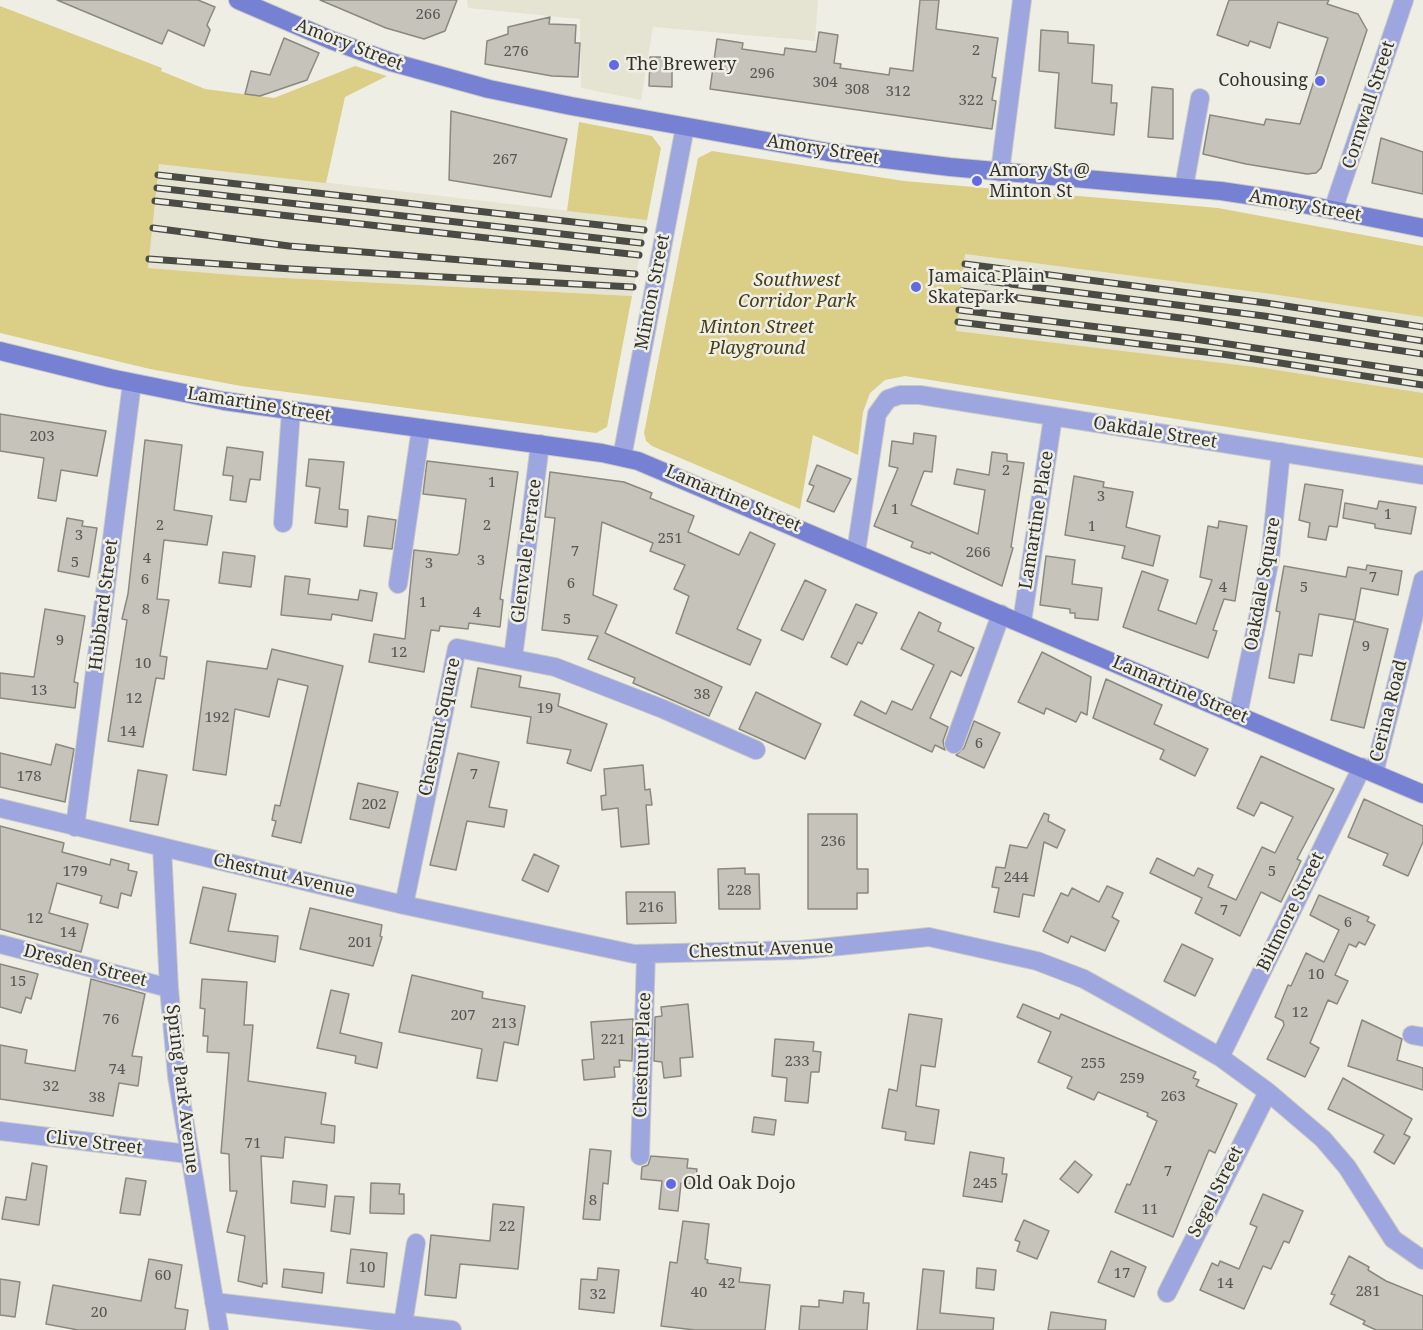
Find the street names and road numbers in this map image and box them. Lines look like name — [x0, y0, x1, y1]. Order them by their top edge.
street label: Amory Street — [292, 15, 406, 75]
street label: Cornwall Street — [1338, 38, 1400, 172]
street label: Amory Street — [765, 130, 881, 170]
street label: Amory Street — [1247, 185, 1363, 227]
street label: Minton Street — [631, 232, 675, 352]
street label: Lamartine Street — [186, 383, 332, 427]
street label: Oakdale Street — [1092, 413, 1218, 453]
street label: Lamartine Place — [1015, 449, 1059, 591]
street label: Lamartine Street — [662, 461, 804, 537]
street label: Glenvale Terrace — [507, 478, 547, 624]
street label: Oakdale Square — [1241, 516, 1285, 652]
street label: Hubbard Street — [85, 538, 123, 672]
street label: Lamartine Street — [1109, 652, 1251, 728]
street label: Chestnut Square — [415, 656, 465, 798]
street label: Cerina Road — [1366, 658, 1412, 764]
street label: Chestnut Avenue — [211, 849, 357, 903]
street label: Biltmore Street — [1253, 849, 1329, 975]
street label: Chestnut Avenue — [688, 937, 834, 963]
street label: Dresden Street — [21, 940, 149, 992]
street label: Chestnut Place — [630, 992, 656, 1118]
street label: Spring Park Avenue — [161, 1003, 203, 1175]
street label: Clive Street — [44, 1126, 144, 1160]
street label: Segel Street — [1184, 1143, 1248, 1241]

